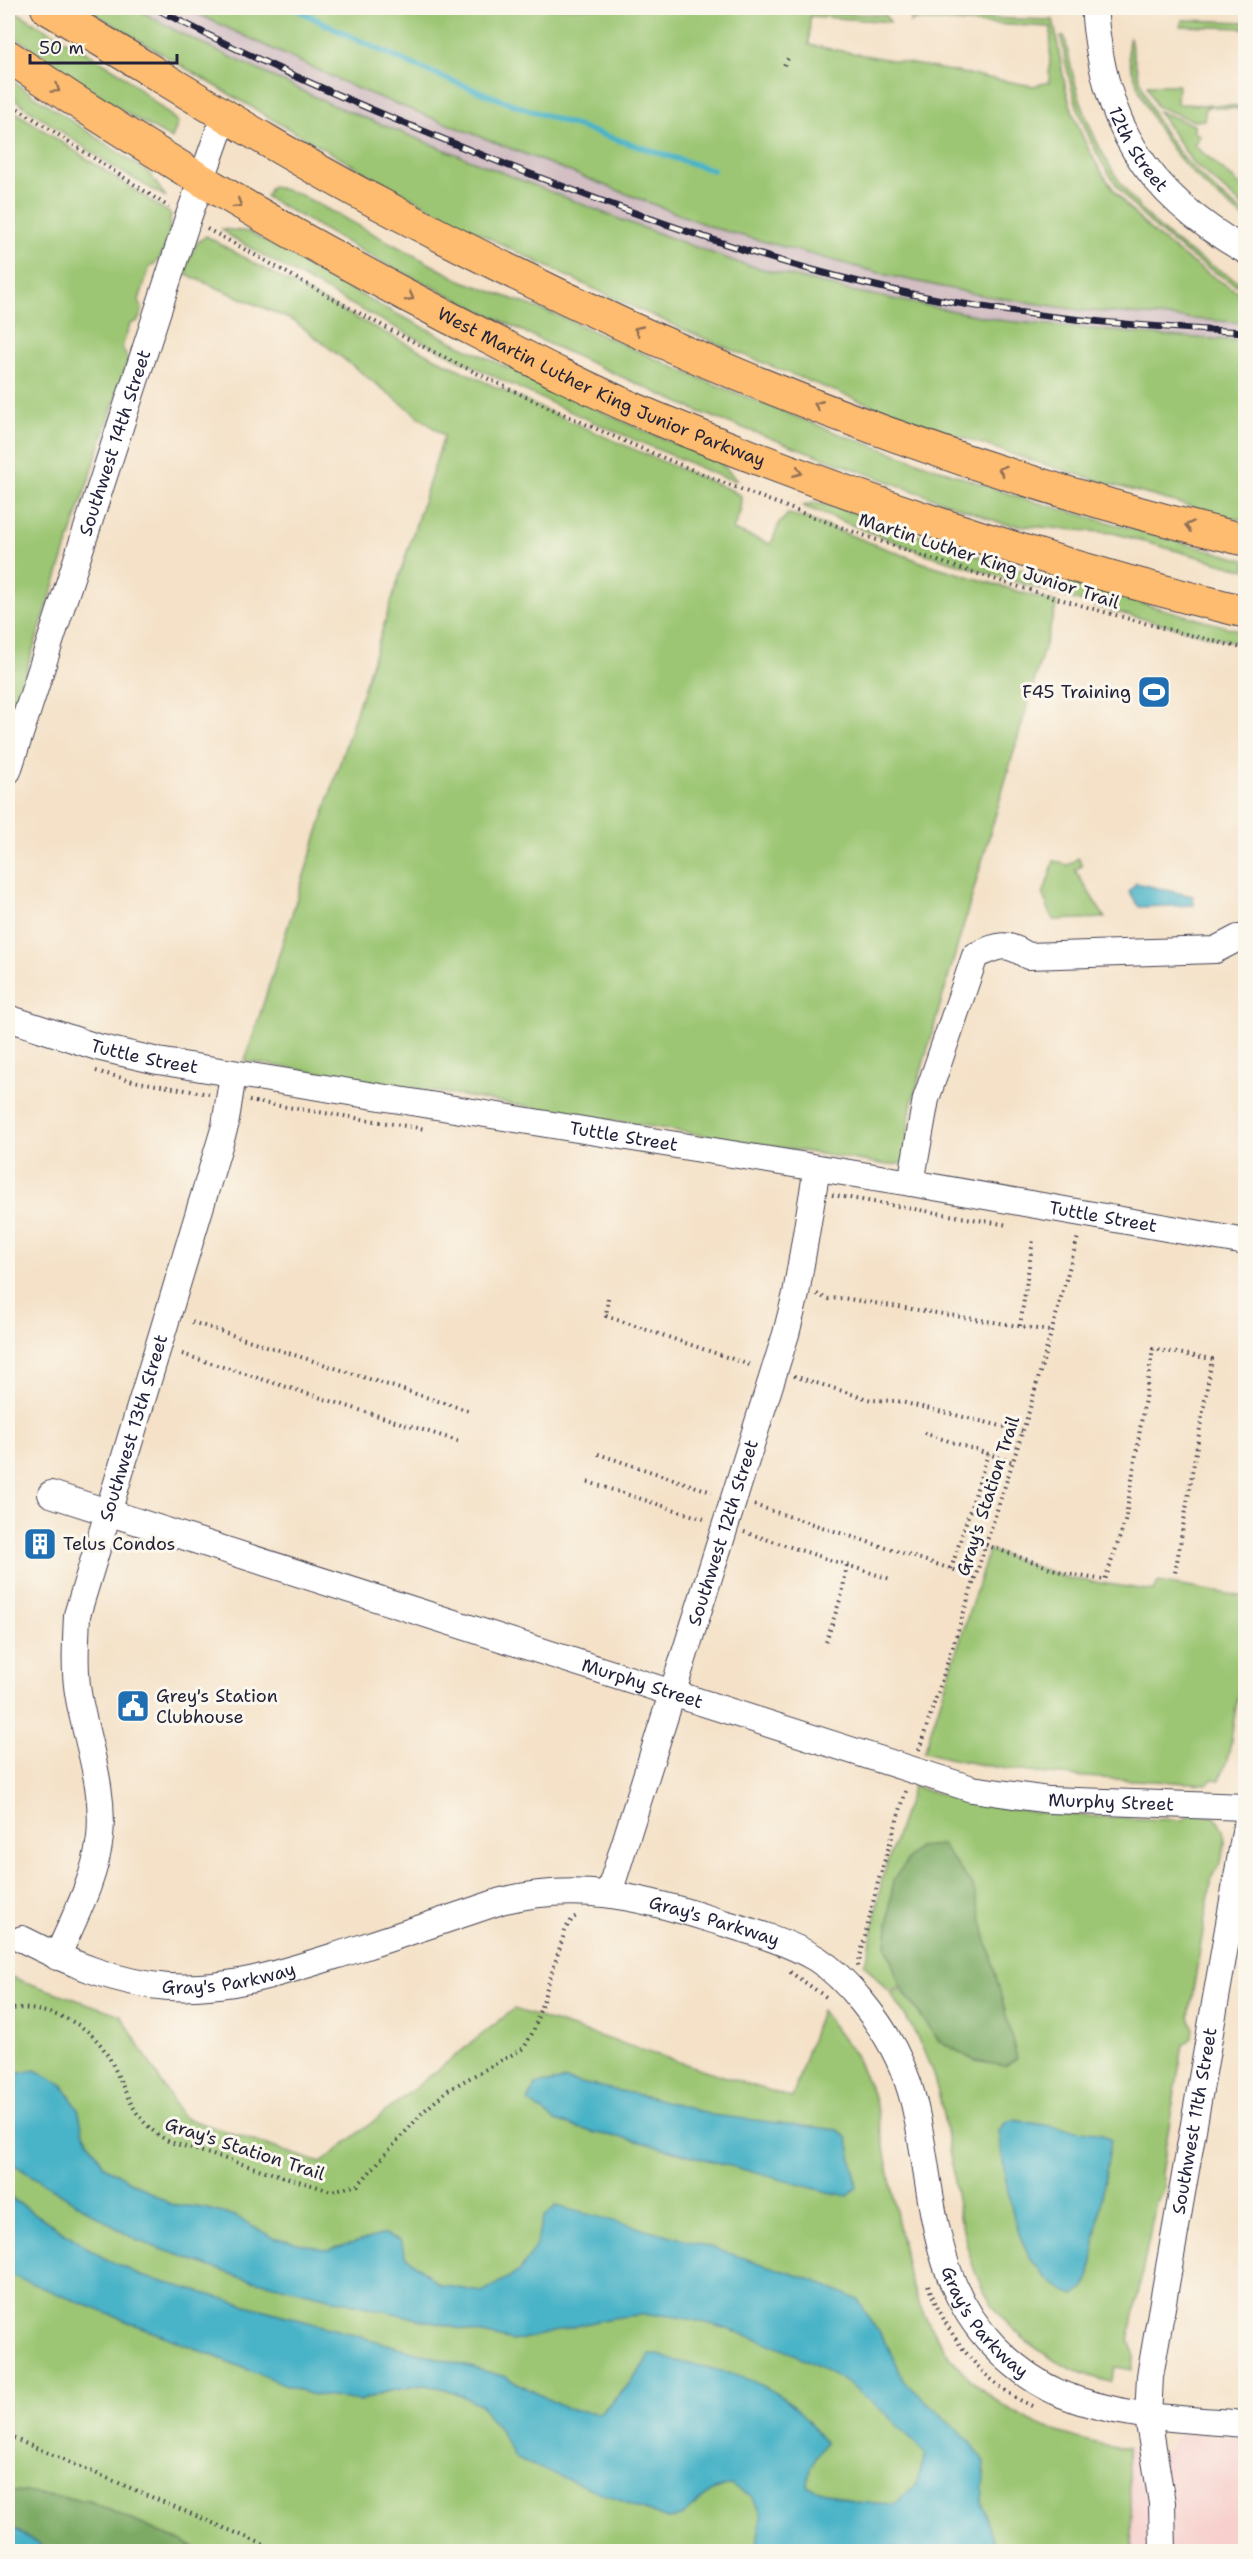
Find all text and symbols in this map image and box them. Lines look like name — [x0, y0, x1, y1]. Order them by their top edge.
scale bar — [30, 27, 177, 65]
text: 50 m — [39, 36, 84, 60]
one-way arrow — [49, 82, 60, 93]
street label: 12th Street — [1103, 103, 1173, 197]
one-way arrow — [232, 197, 242, 208]
one-way arrow — [403, 290, 414, 301]
street label: West Martin Luther King Junior Parkway — [433, 302, 769, 473]
one-way arrow — [634, 326, 645, 338]
street label: Southwest 14th Street — [73, 347, 156, 539]
one-way arrow — [813, 400, 824, 412]
one-way arrow — [791, 465, 802, 477]
one-way arrow — [997, 465, 1008, 478]
street label: Martin Luther King Junior Trail — [856, 507, 1123, 615]
one-way arrow — [1184, 521, 1195, 533]
sports icon: F45 Training — [1136, 674, 1172, 710]
place label: F45 Training — [1022, 680, 1131, 704]
street label: Tuttle Street — [87, 1034, 200, 1079]
street label: Tuttle Street — [568, 1116, 680, 1157]
street label: Tuttle Street — [1047, 1196, 1159, 1238]
street label: Southwest 13th Street — [94, 1331, 173, 1524]
street label: Gray's Station Trail — [951, 1412, 1025, 1579]
street label: Southwest 12th Street — [682, 1436, 764, 1629]
building icon: Telus Condos — [22, 1526, 58, 1562]
place label: Telus Condos — [63, 1532, 176, 1556]
street label: Murphy Street — [579, 1653, 706, 1714]
place label: Grey's Station Clubhouse — [156, 1684, 278, 1729]
public building icon: Grey's Station Clubhouse — [115, 1688, 151, 1724]
street label: Murphy Street — [1048, 1788, 1175, 1816]
street label: Gray's Parkway — [647, 1890, 783, 1952]
street label: Gray's Parkway — [161, 1957, 298, 2000]
street label: Southwest 11th Street — [1166, 2026, 1223, 2216]
street label: Gray's Station Trail — [162, 2112, 329, 2186]
street label: Gray's Parkway — [936, 2263, 1033, 2384]

